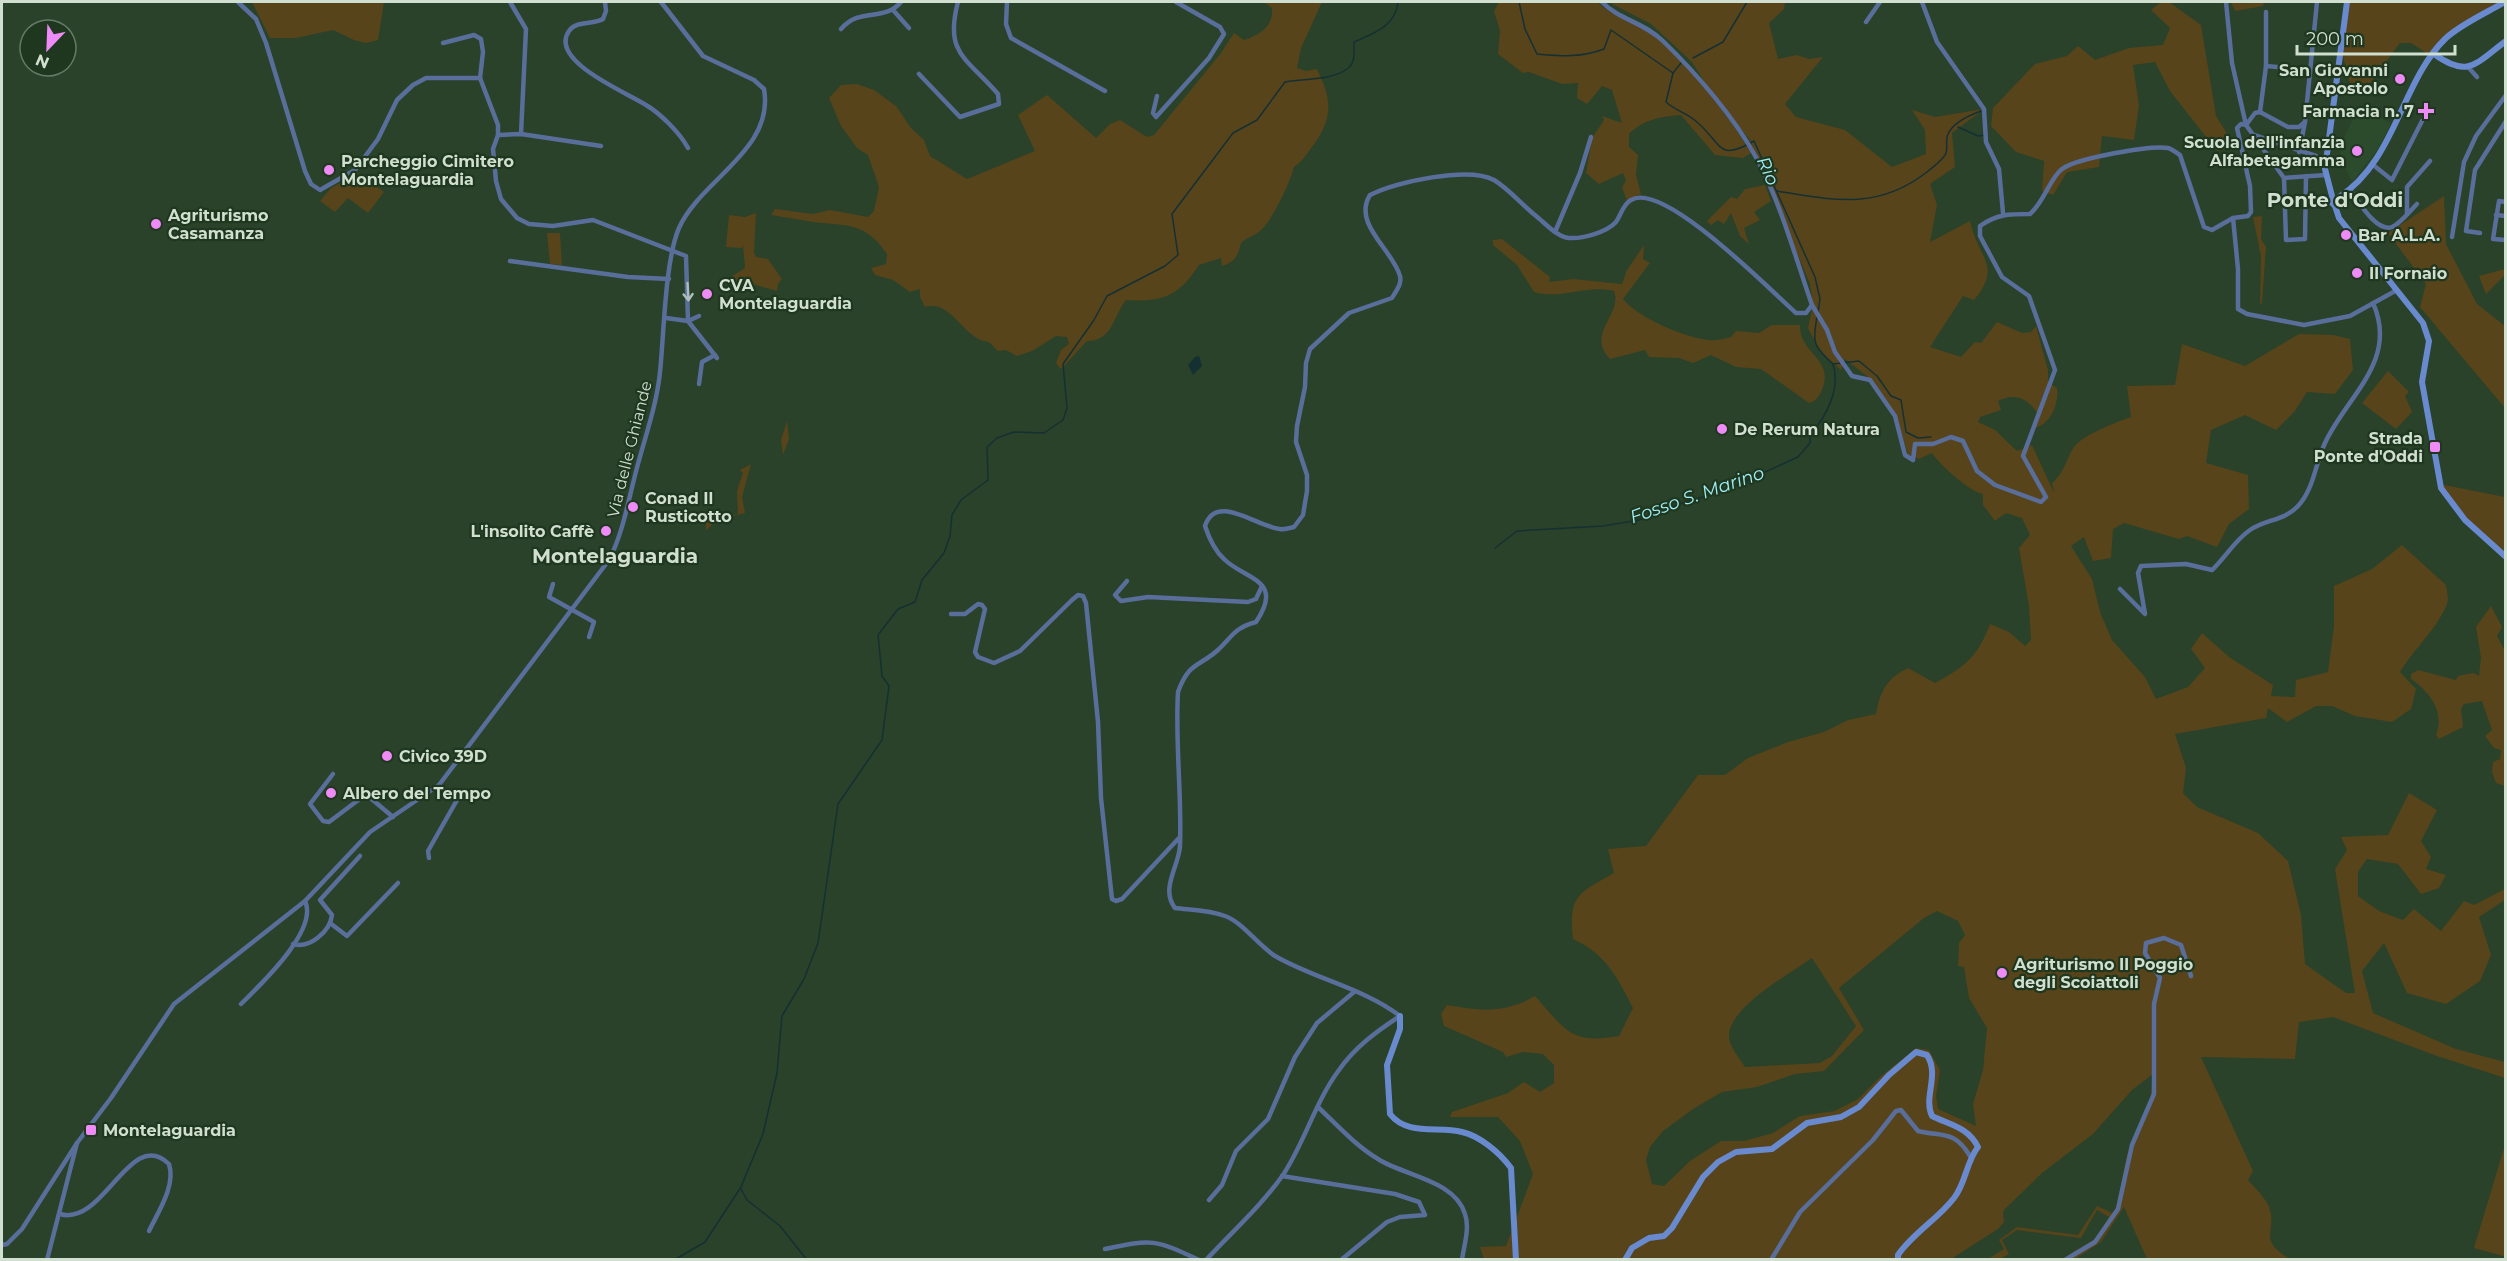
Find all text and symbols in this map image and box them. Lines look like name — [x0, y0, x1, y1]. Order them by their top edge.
north arrow — [18, 18, 78, 78]
scale bar — [2297, 18, 2454, 56]
text: 200 m — [2306, 28, 2364, 50]
text: N — [33, 50, 52, 73]
place label: San Giovanni Apostolo — [2279, 61, 2388, 98]
marker: San Giovanni Apostolo — [2393, 72, 2407, 86]
place label: Farmacia n. 7 — [2302, 102, 2414, 121]
marker: Farmacia n. 7 — [2419, 104, 2433, 118]
place label: Scuola dell'infanzia Alfabetagamma — [2184, 133, 2345, 170]
marker: Scuola dell'infanzia Alfabetagamma — [2350, 144, 2364, 158]
place label: Parcheggio Cimitero Montelaguardia — [341, 152, 514, 189]
water label: Rio — [1752, 153, 1784, 189]
marker: Parcheggio Cimitero Montelaguardia — [322, 163, 336, 177]
district label: Ponte d'Oddi — [2267, 188, 2403, 212]
place label: Agriturismo Casamanza — [167, 206, 268, 243]
marker: Agriturismo Casamanza — [149, 217, 163, 231]
place label: Bar A.L.A. — [2358, 226, 2440, 245]
marker: Bar A.L.A. — [2339, 228, 2353, 242]
place label: Il Fornaio — [2369, 264, 2447, 283]
marker: Il Fornaio — [2350, 266, 2364, 280]
place label: CVA Montelaguardia — [719, 276, 852, 313]
one-way arrow — [682, 282, 693, 302]
marker: CVA Montelaguardia — [700, 287, 714, 301]
street label: Via delle Ghiande — [603, 379, 656, 519]
place label: De Rerum Natura — [1734, 420, 1880, 439]
marker: De Rerum Natura — [1715, 422, 1729, 436]
place label: Strada Ponte d'Oddi — [2314, 429, 2423, 466]
marker: Strada Ponte d'Oddi — [2428, 440, 2442, 454]
water label: Fosso S. Marino — [1627, 462, 1767, 528]
place label: Conad Il Rusticotto — [645, 489, 732, 526]
marker: Conad Il Rusticotto — [626, 500, 640, 514]
place label: L'insolito Caffè — [471, 522, 594, 541]
marker: L'insolito Caffè — [599, 524, 613, 538]
district label: Montelaguardia — [532, 544, 698, 568]
place label: Civico 39D — [399, 747, 487, 766]
marker: Civico 39D — [380, 749, 394, 763]
place label: Albero del Tempo — [342, 784, 491, 803]
marker: Albero del Tempo — [324, 786, 338, 800]
place label: Agriturismo Il Poggio degli Scoiattoli — [2013, 955, 2193, 992]
marker: Agriturismo Il Poggio degli Scoiattoli — [1995, 966, 2009, 980]
place label: Montelaguardia — [103, 1121, 236, 1140]
marker: Montelaguardia — [84, 1123, 98, 1137]

